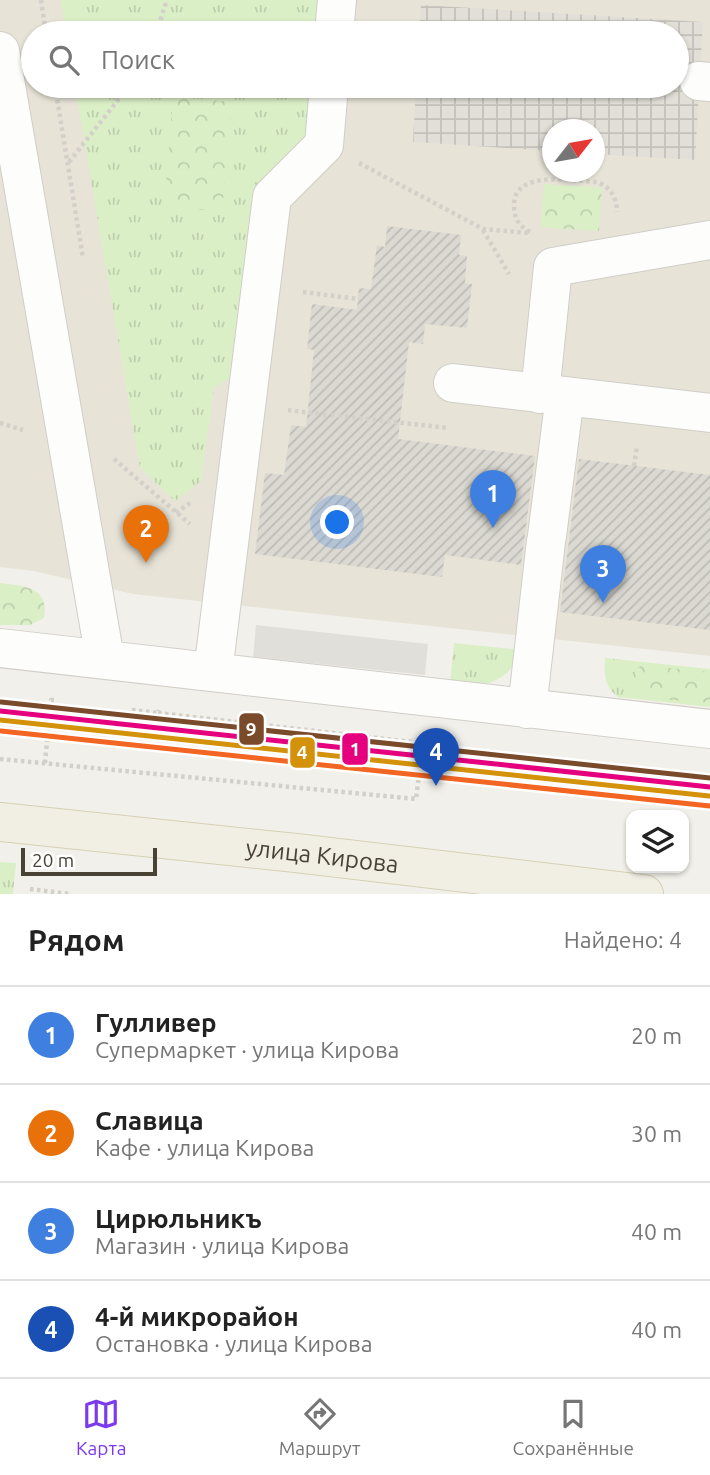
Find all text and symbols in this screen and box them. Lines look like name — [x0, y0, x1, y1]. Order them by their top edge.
search box — [21, 21, 689, 98]
icon: search — [45, 41, 83, 79]
text: Поиск — [101, 45, 175, 74]
north arrow — [542, 119, 605, 182]
pin: 1 — [470, 470, 516, 528]
pin: 2 — [123, 505, 169, 563]
your location — [320, 505, 354, 539]
pin: 3 — [580, 545, 626, 603]
line badge: 9 — [238, 712, 265, 746]
text: 9 — [246, 718, 256, 740]
pin: 4 — [413, 728, 459, 786]
line badge: 1 — [341, 732, 369, 766]
line badge: 4 — [289, 736, 316, 769]
text: 1 — [350, 738, 360, 760]
text: 4 — [297, 741, 308, 763]
map controls — [626, 810, 689, 873]
button: layers — [626, 810, 689, 873]
street label: улица Кирова — [244, 834, 400, 878]
scale bar — [21, 845, 158, 877]
text: 20 m — [32, 849, 74, 871]
text: Рядом — [28, 923, 124, 957]
text: Найдено: 4 — [564, 927, 682, 952]
text: Гулливер — [95, 1008, 217, 1037]
text: 1 — [45, 1023, 57, 1048]
text: 20 m — [631, 1023, 682, 1048]
text: Супермаркет · улица Кирова — [95, 1037, 399, 1062]
text: Славица — [95, 1106, 204, 1135]
text: 2 — [45, 1121, 57, 1146]
text: 30 m — [631, 1121, 682, 1146]
text: Кафе · улица Кирова — [95, 1135, 314, 1160]
text: Цирюльникъ — [95, 1204, 262, 1233]
text: 3 — [45, 1219, 57, 1244]
text: 40 m — [631, 1219, 682, 1244]
text: Магазин · улица Кирова — [95, 1233, 349, 1258]
text: 4-й микрорайон — [95, 1302, 299, 1331]
text: 4 — [45, 1317, 57, 1342]
text: 40 m — [631, 1317, 682, 1342]
text: Остановка · улица Кирова — [95, 1331, 373, 1356]
tab: Карта — [76, 1395, 127, 1459]
tab: Маршрут — [279, 1395, 361, 1459]
tab: Сохранённые — [513, 1395, 634, 1459]

